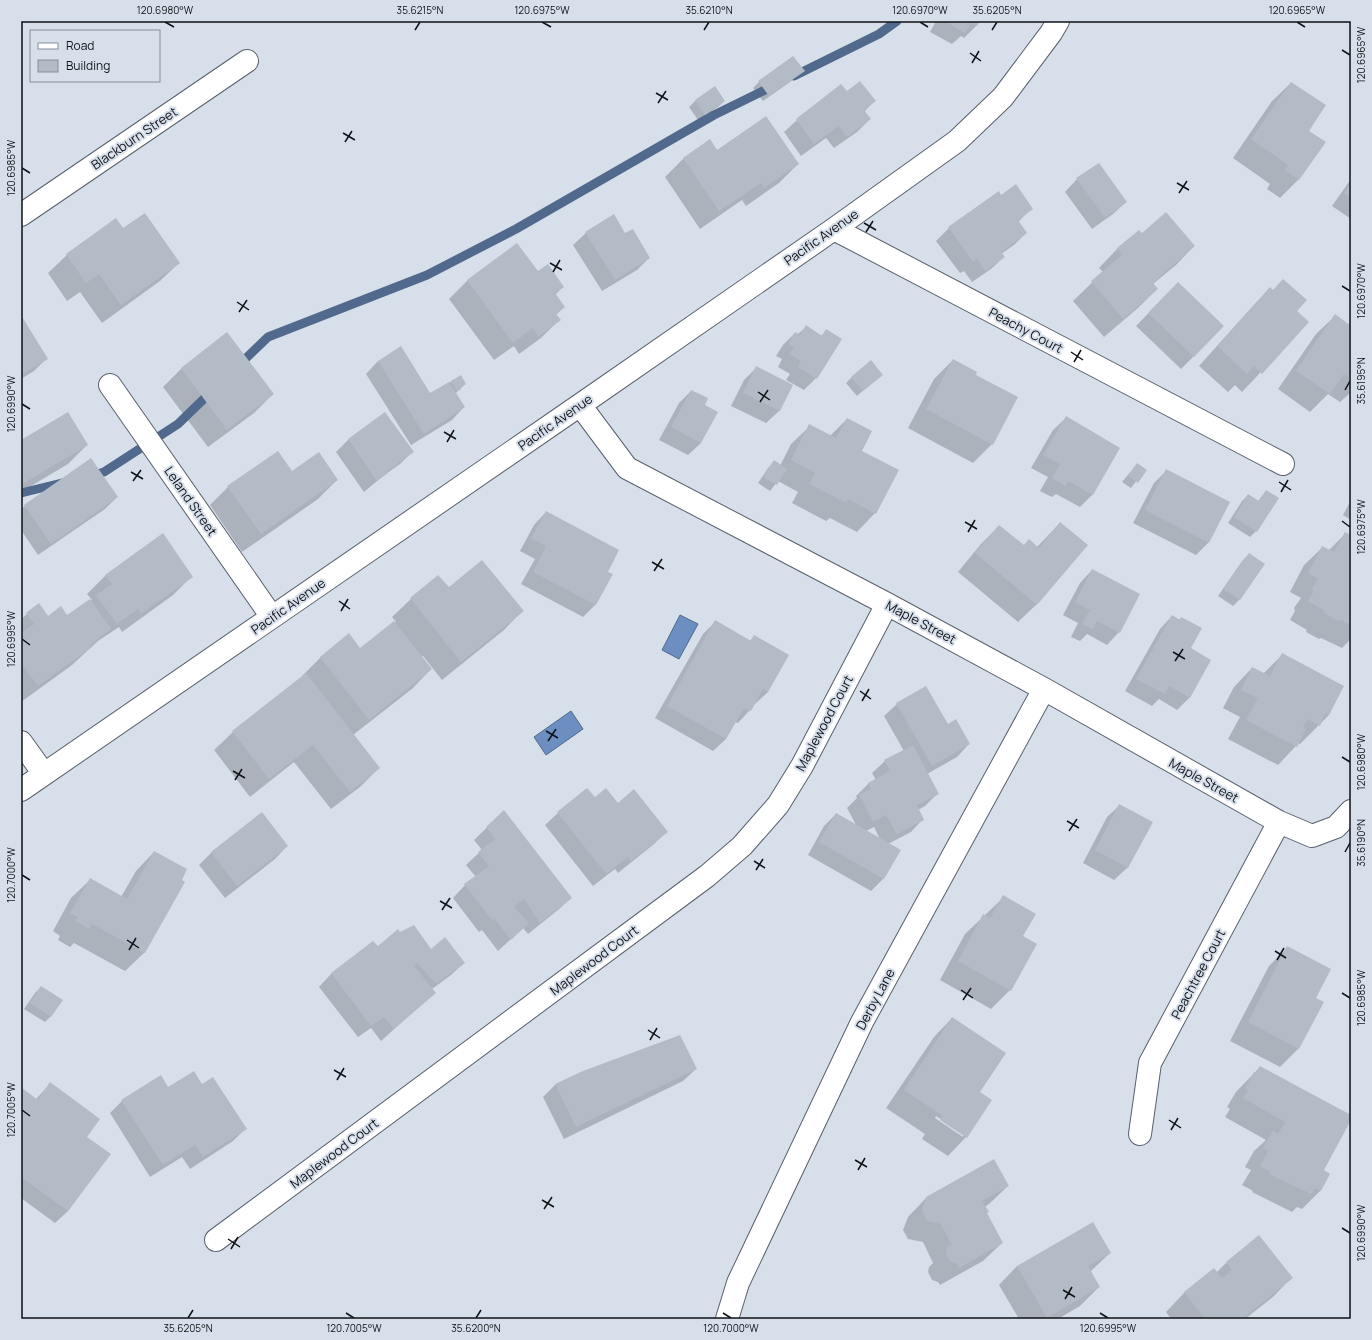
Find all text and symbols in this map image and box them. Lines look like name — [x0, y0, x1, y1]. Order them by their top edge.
text: 120.6980°W — [137, 3, 194, 17]
text: 35.6215°N — [397, 3, 444, 17]
text: 120.6975°W — [514, 3, 570, 17]
text: 35.6210°N — [685, 3, 733, 17]
text: 120.6970°W — [892, 3, 948, 17]
text: 35.6205°N — [973, 3, 1022, 17]
text: 120.6965°W — [1269, 3, 1326, 17]
text: 120.6965°W — [1354, 26, 1368, 83]
legend — [30, 30, 160, 82]
text: Road — [66, 37, 94, 54]
text: Building — [66, 57, 110, 74]
street label: Blackburn Street — [87, 102, 181, 174]
text: 120.6985°W — [4, 139, 18, 196]
street label: Pacific Avenue — [780, 204, 862, 269]
text: 120.6970°W — [1354, 263, 1368, 319]
street label: Peachy Court — [986, 303, 1066, 357]
text: 35.6195°N — [1354, 357, 1368, 405]
text: 120.6990°W — [4, 375, 18, 432]
street label: Pacific Avenue — [514, 389, 596, 454]
street label: Leland Street — [160, 463, 222, 539]
text: 120.6975°W — [1354, 499, 1368, 555]
street label: Pacific Avenue — [247, 573, 329, 638]
street label: Maple Street — [883, 596, 959, 648]
text: 120.6995°W — [4, 610, 18, 667]
street label: Maplewood Court — [791, 672, 857, 774]
text: 120.6980°W — [1354, 733, 1368, 790]
street label: Maple Street — [1166, 753, 1242, 807]
text: 35.6190°N — [1354, 819, 1368, 867]
text: 120.7000°W — [4, 847, 18, 903]
street label: Maplewood Court — [546, 921, 642, 999]
street label: Peachtree Court — [1167, 926, 1229, 1022]
street label: Derby Lane — [851, 965, 899, 1033]
text: 120.6985°W — [1354, 969, 1368, 1026]
text: 120.7005°W — [4, 1082, 18, 1138]
street label: Maplewood Court — [286, 1114, 382, 1192]
text: 120.6990°W — [1354, 1204, 1368, 1261]
text: 35.6205°N — [164, 1321, 213, 1335]
text: 120.7005°W — [326, 1321, 382, 1335]
text: 35.6200°N — [451, 1321, 501, 1335]
text: 120.7000°W — [703, 1321, 759, 1335]
text: 120.6995°W — [1080, 1321, 1137, 1335]

